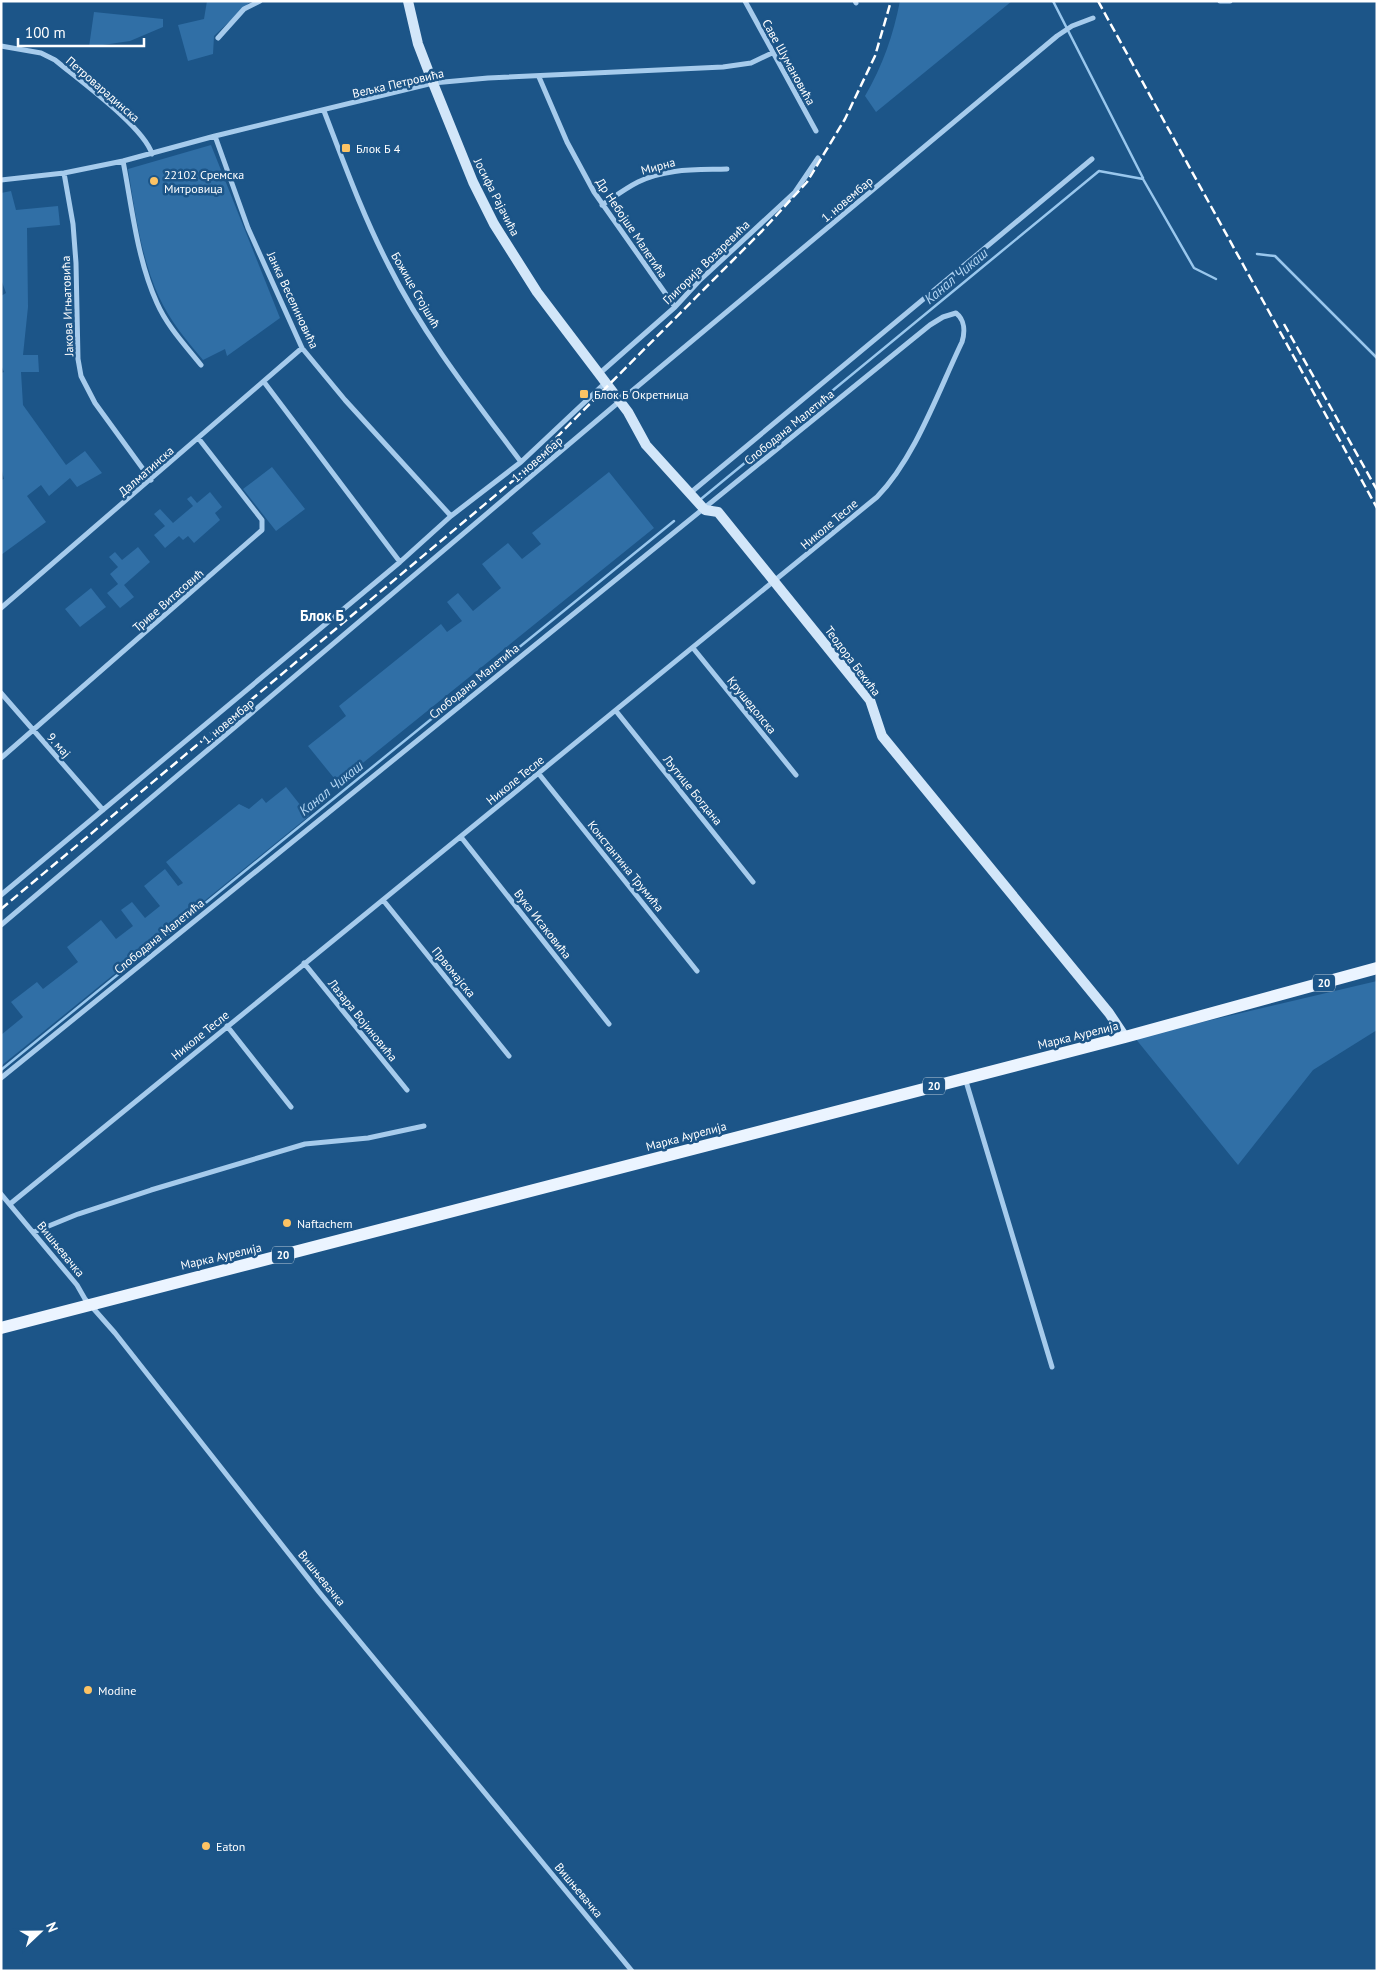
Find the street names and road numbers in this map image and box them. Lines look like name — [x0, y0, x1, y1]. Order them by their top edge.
street label: Саве Шумановића — [759, 16, 819, 108]
street label: Петроварадинска — [63, 53, 143, 125]
street label: Вељка Петровића — [351, 65, 445, 101]
street label: Мирна — [639, 154, 677, 178]
street label: Јосифа Рајачића — [470, 155, 523, 239]
street label: 1. новембар — [818, 173, 876, 225]
street label: Др Небојше Малетића — [593, 175, 671, 281]
street label: Глигорија Возаревића — [659, 217, 753, 307]
street label: Јанка Веселиновића — [264, 248, 322, 351]
street label: Божице Стојшић — [388, 249, 444, 331]
street label: Јакова Игњатовића — [58, 255, 76, 357]
street label: Слободана Малетића — [741, 386, 837, 468]
street label: 1. новембар — [508, 433, 566, 485]
street label: Далматинска — [115, 443, 177, 499]
street label: Николе Тесле — [797, 496, 861, 552]
street label: Триве Витасовић — [130, 565, 206, 635]
street label: Теодора Бекића — [822, 623, 884, 699]
street label: Слободана Малетића — [426, 640, 522, 722]
street label: Крушедолска — [724, 673, 780, 737]
street label: 1. новембар — [199, 695, 257, 747]
street label: 9. мај — [44, 729, 74, 761]
street label: Љутице Богдана — [660, 751, 726, 828]
street label: Николе Тесле — [483, 752, 547, 808]
street label: Константина Трумића — [585, 818, 667, 914]
street label: Вука Исаковића — [511, 886, 575, 962]
street label: Слободана Малетића — [111, 895, 207, 977]
street label: Првомајска — [429, 944, 479, 1000]
road number: 20 — [1313, 974, 1335, 991]
street label: Лазара Војиновића — [325, 975, 401, 1064]
street label: Николе Тесле — [168, 1007, 232, 1063]
street label: Марка Аурелија — [1036, 1018, 1120, 1052]
road number: 20 — [923, 1078, 945, 1094]
street label: Марка Аурелија — [644, 1118, 728, 1154]
street label: Вишњевачка — [34, 1218, 88, 1280]
street label: Марка Аурелија — [179, 1239, 263, 1273]
road number: 20 — [272, 1246, 294, 1264]
street label: Вишњевачка — [295, 1547, 349, 1609]
street label: Вишњевачка — [552, 1859, 606, 1921]

